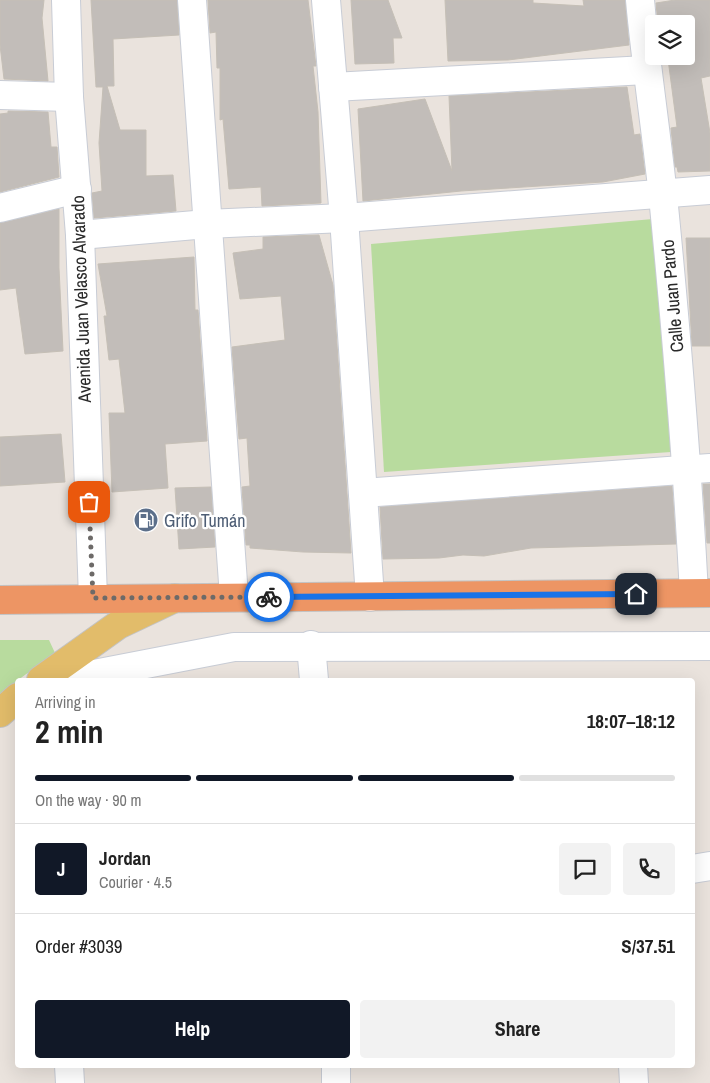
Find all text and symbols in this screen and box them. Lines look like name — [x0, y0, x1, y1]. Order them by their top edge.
map controls — [645, 15, 695, 65]
button: layers — [645, 15, 695, 65]
street label: Avenida Juan Velasco Alvarado — [65, 195, 97, 404]
street label: Calle Juan Pardo — [655, 239, 689, 353]
pin — [68, 481, 110, 523]
icon: bag — [75, 488, 103, 516]
fuel station icon: Grifo Tumán — [133, 507, 159, 533]
place label: Grifo Tumán — [164, 508, 245, 533]
courier — [244, 572, 294, 622]
pin — [615, 573, 657, 615]
icon: home — [622, 580, 650, 608]
icon: bike — [255, 583, 283, 611]
text: Arriving in — [35, 691, 96, 713]
text: 18:07–18:12 — [587, 708, 675, 734]
text: 2 min — [35, 710, 104, 753]
text: On the way · 90 m — [35, 789, 141, 811]
button: chat — [559, 843, 611, 895]
button: phone — [623, 843, 675, 895]
text: Jordan — [99, 845, 151, 871]
text: J — [57, 856, 65, 882]
text: Courier · 4.5 — [99, 871, 172, 893]
text: Order #3039 — [35, 933, 122, 959]
text: S/37.51 — [621, 933, 675, 959]
button: Help — [35, 1000, 350, 1058]
button: Share — [360, 1000, 675, 1058]

